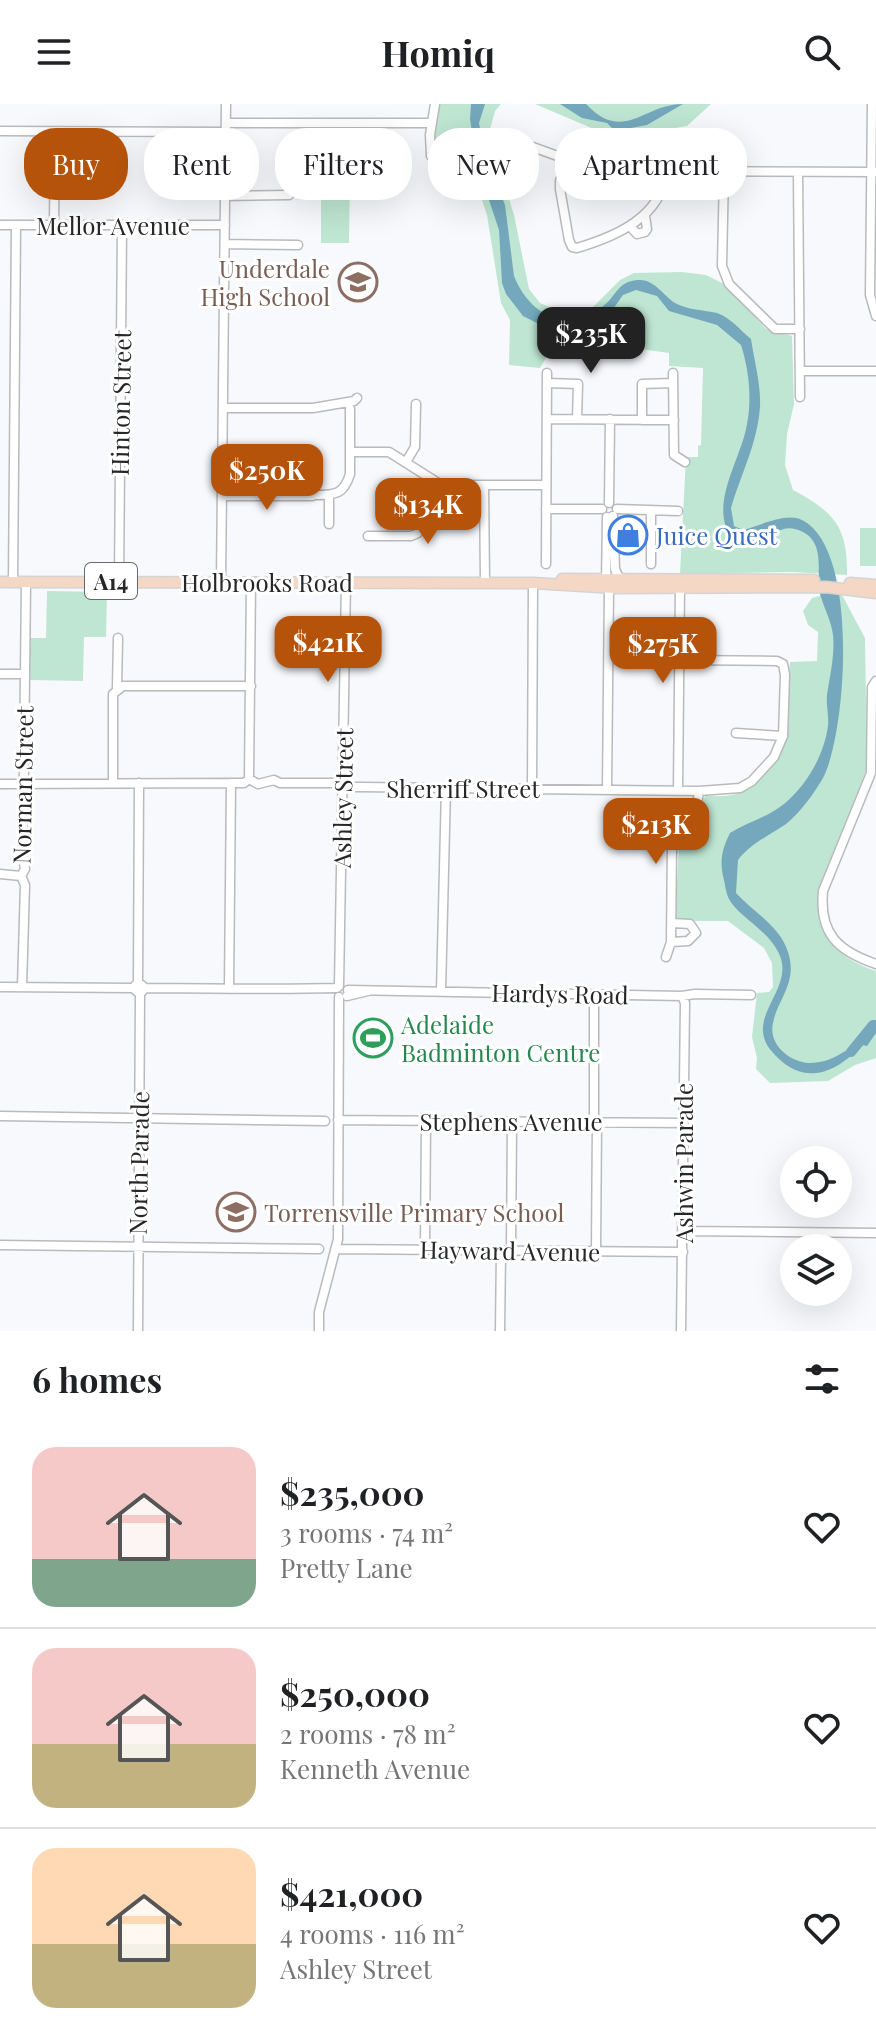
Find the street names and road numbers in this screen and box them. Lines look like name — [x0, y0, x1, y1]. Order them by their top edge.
street label: Mellor Avenue — [36, 209, 190, 241]
street label: Hinton Street — [103, 329, 137, 476]
road number: A14 — [85, 563, 137, 599]
street label: Holbrooks Road — [181, 566, 353, 598]
street label: Norman Street — [5, 705, 39, 864]
street label: Ashley Street — [325, 727, 359, 869]
street label: Sherriff Street — [386, 772, 540, 804]
street label: Hardys Road — [491, 976, 629, 1010]
street label: Ashwin Parade — [667, 1083, 699, 1244]
street label: North Parade — [121, 1091, 155, 1235]
street label: Stephens Avenue — [419, 1105, 603, 1137]
street label: Hayward Avenue — [419, 1232, 601, 1268]

